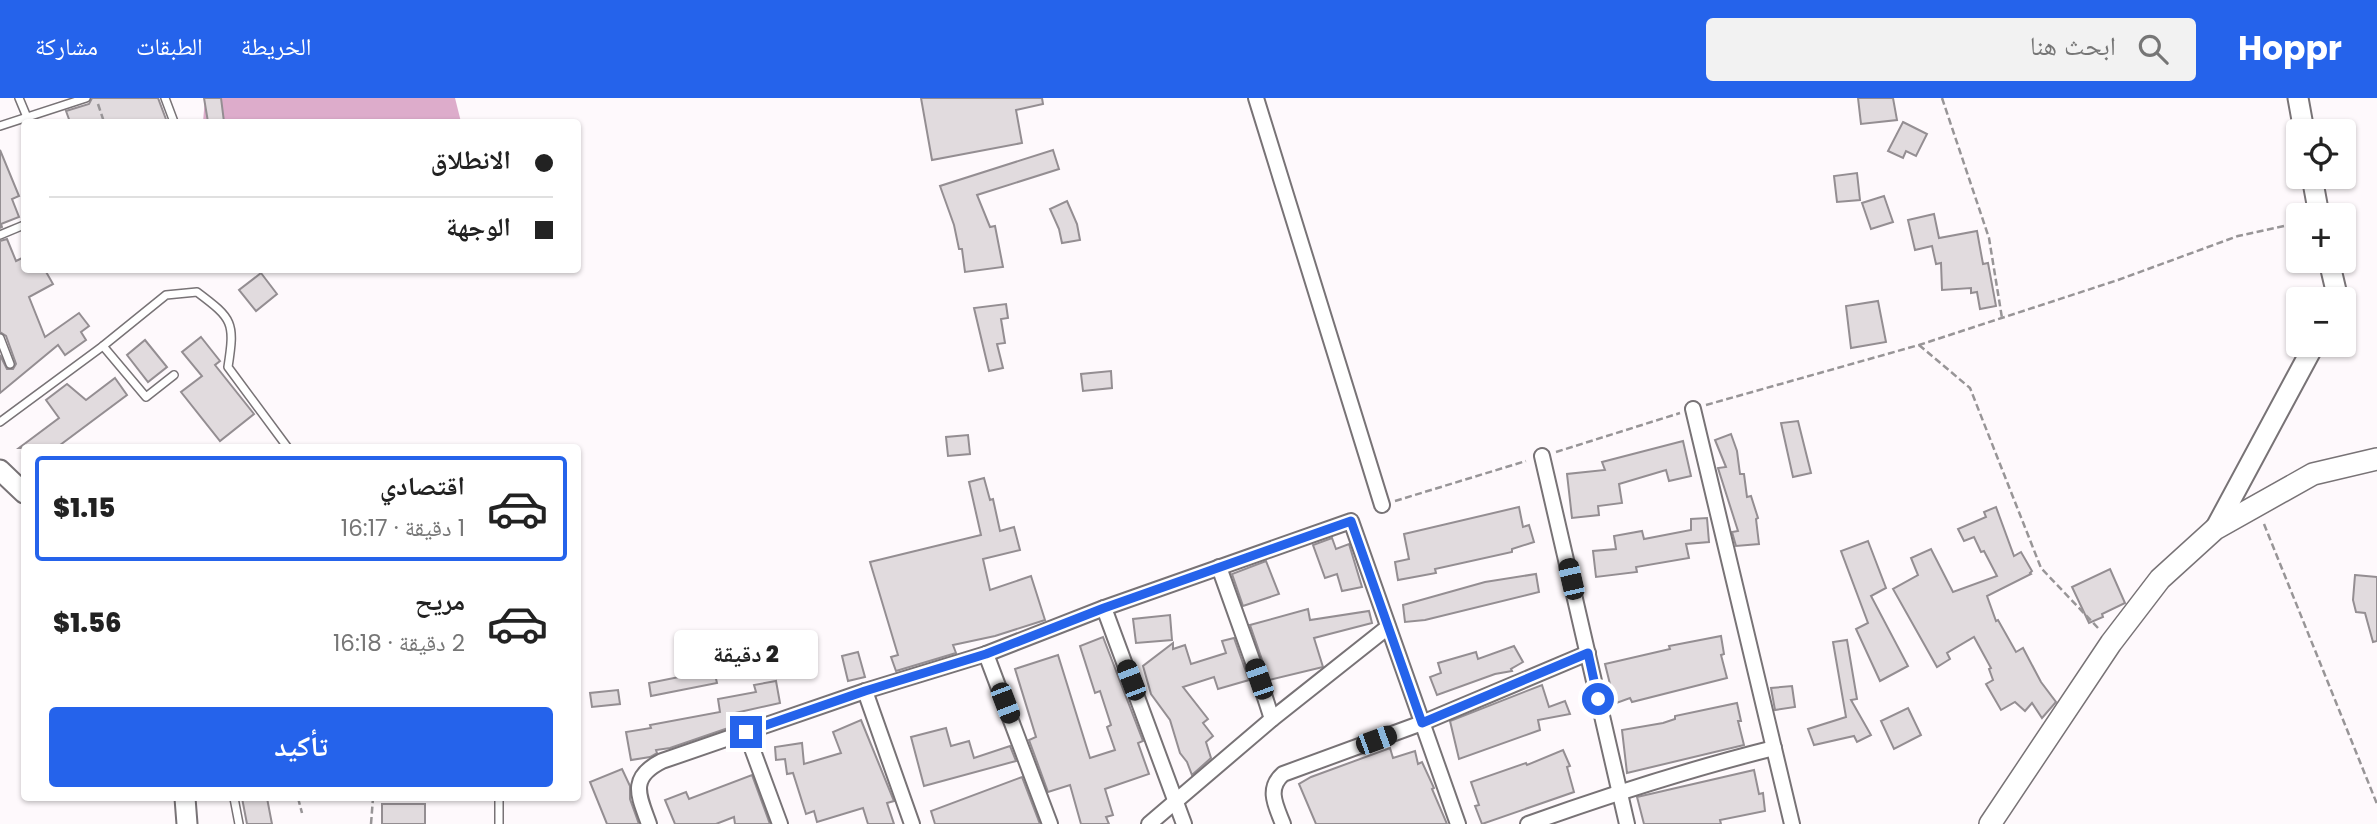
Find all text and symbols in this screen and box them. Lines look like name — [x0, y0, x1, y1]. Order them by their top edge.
search box — [1706, 18, 2196, 81]
text: Hoppr — [2238, 25, 2342, 72]
text: ابحث هنا — [2030, 28, 2116, 64]
text: مشاركة — [35, 30, 98, 63]
text: الطبقات — [136, 30, 203, 63]
text: الخريطة — [241, 30, 311, 63]
icon: search — [2134, 30, 2172, 68]
map controls — [2286, 119, 2356, 357]
button: locate — [2286, 119, 2356, 189]
text: الانطلاق — [431, 142, 511, 178]
button: + — [2286, 203, 2356, 273]
text: الوجهة — [446, 209, 511, 245]
button: − — [2286, 287, 2356, 357]
text: اقتصادي — [380, 468, 465, 504]
icon: car — [486, 477, 549, 540]
text: $1.15 — [53, 490, 115, 526]
text: 1 دقيقة · 16:17 — [341, 512, 465, 544]
car — [1557, 556, 1586, 602]
text: مريح — [415, 583, 465, 619]
icon: car — [486, 592, 549, 655]
text: $1.56 — [53, 605, 122, 641]
text: 2 دقيقة · 16:18 — [333, 627, 465, 659]
callout: 2 دقيقة — [674, 630, 818, 680]
text: 2 دقيقة — [713, 638, 779, 670]
car — [1243, 656, 1276, 702]
car — [1114, 657, 1149, 703]
car — [988, 680, 1023, 726]
route start — [1582, 683, 1614, 715]
button: تأكيد — [49, 707, 553, 787]
route end — [730, 716, 762, 748]
car — [1353, 723, 1400, 757]

